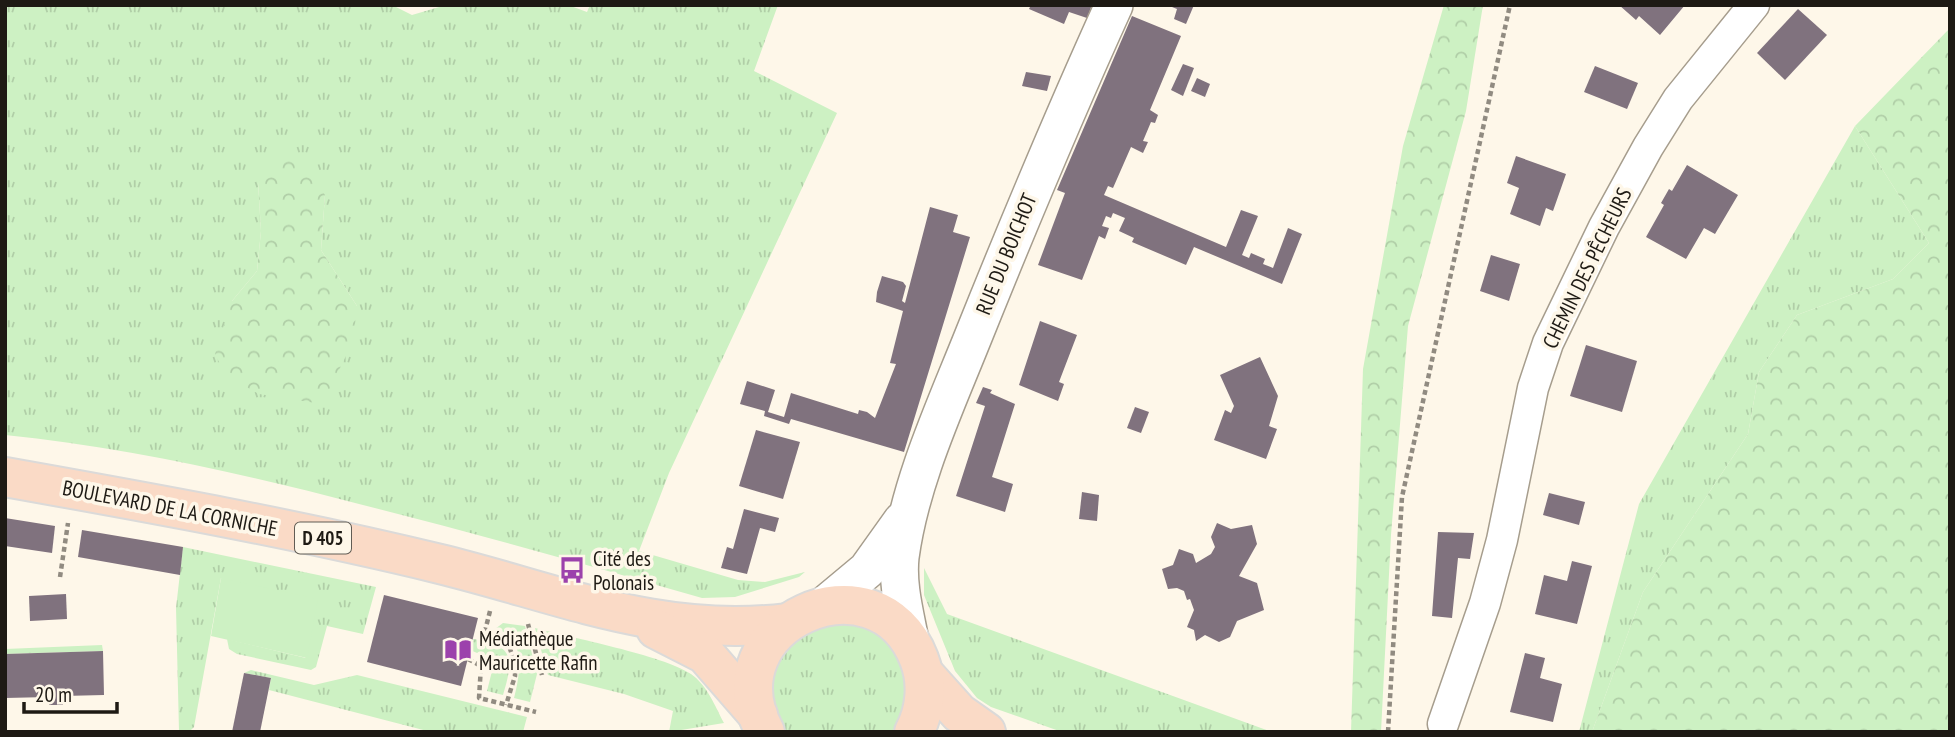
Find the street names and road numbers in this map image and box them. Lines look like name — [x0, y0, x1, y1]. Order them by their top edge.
street label: CHEMIN DES PÊCHEURS — [1536, 183, 1638, 353]
street label: RUE DU BOICHOT — [969, 189, 1043, 319]
street label: BOULEVARD DE LA CORNICHE — [60, 474, 280, 542]
road number: D 405 — [295, 523, 351, 554]

